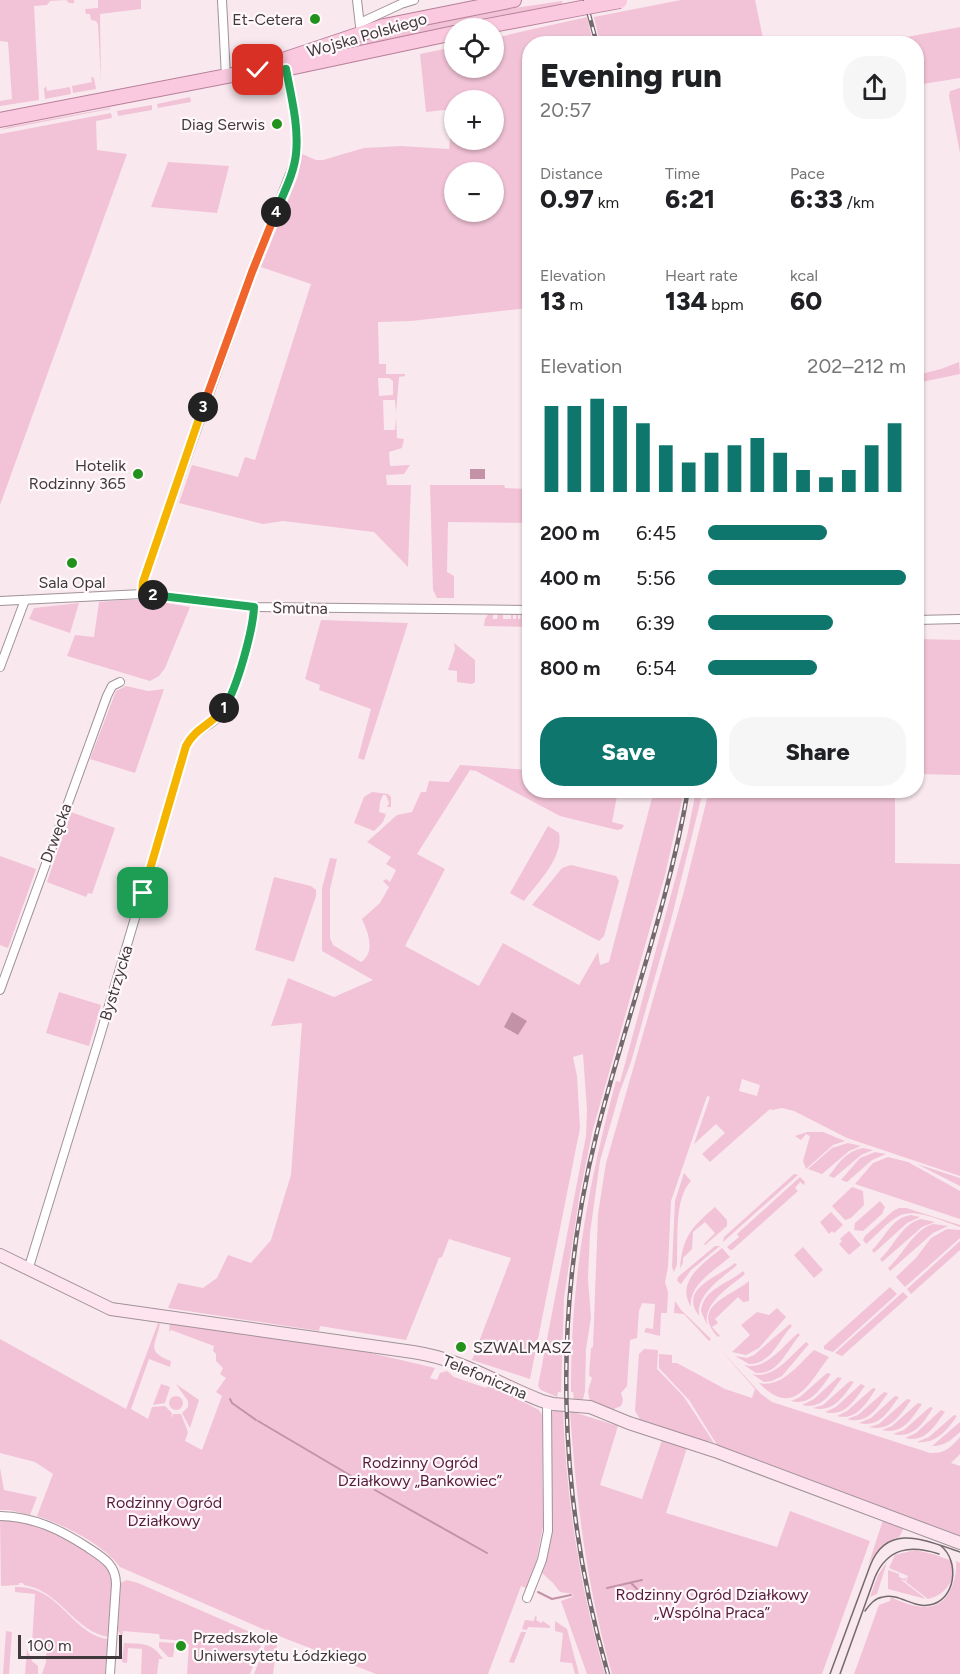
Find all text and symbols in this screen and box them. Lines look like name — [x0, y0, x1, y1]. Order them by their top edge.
street label: Wojska Polskiego — [305, 9, 429, 61]
place label: Et-Cetera — [232, 10, 303, 29]
marker: Et-Cetera — [308, 12, 322, 26]
map controls — [444, 18, 504, 222]
button: locate — [444, 18, 504, 78]
pin — [232, 44, 283, 95]
icon: check — [241, 53, 274, 86]
text: Evening run — [540, 56, 722, 95]
button: share — [843, 56, 906, 119]
button: + — [444, 90, 504, 150]
text: 20:57 — [540, 98, 591, 122]
place label: Diag Serwis — [181, 115, 265, 134]
marker: Diag Serwis — [270, 117, 284, 131]
button: − — [444, 162, 504, 222]
text: Distance — [540, 164, 603, 183]
text: Time — [665, 164, 700, 183]
text: Pace — [790, 164, 825, 183]
text: 0.97 — [540, 183, 594, 215]
text: 6:21 — [665, 183, 715, 215]
text: 6:33 — [790, 183, 843, 215]
text: km — [594, 193, 619, 212]
text: /km — [843, 193, 874, 212]
pin: 4 — [261, 197, 291, 227]
text: 4 — [271, 202, 281, 221]
text: Elevation — [540, 266, 606, 285]
text: Heart rate — [665, 266, 738, 285]
text: kcal — [790, 266, 818, 285]
text: 13 — [540, 285, 566, 317]
text: 134 — [665, 285, 707, 317]
text: 60 — [790, 285, 822, 317]
text: m — [566, 295, 583, 314]
text: bpm — [707, 295, 744, 314]
text: Elevation — [540, 354, 622, 378]
text: 202–212 m — [807, 354, 906, 378]
pin: 3 — [188, 392, 218, 422]
text: 3 — [199, 397, 207, 416]
place label: Hotelik Rodzinny 365 — [29, 456, 126, 493]
marker: Hotelik Rodzinny 365 — [131, 467, 145, 481]
text: 200 m — [540, 521, 600, 545]
text: 6:45 — [636, 521, 676, 545]
marker: Sala Opal — [65, 556, 79, 570]
text: 400 m — [540, 566, 601, 590]
text: 5:56 — [636, 566, 675, 590]
place label: Sala Opal — [38, 573, 106, 592]
pin: 2 — [138, 580, 168, 610]
text: 2 — [148, 585, 158, 604]
street label: Smutna — [272, 598, 328, 618]
text: 600 m — [540, 611, 600, 635]
text: 6:39 — [636, 611, 675, 635]
text: 800 m — [540, 656, 600, 680]
text: 6:54 — [636, 656, 676, 680]
pin: 1 — [209, 693, 239, 723]
text: 1 — [221, 698, 227, 717]
button: Save — [540, 717, 717, 786]
button: Share — [729, 717, 906, 786]
street label: Drwęcka — [36, 801, 76, 865]
pin — [117, 867, 168, 918]
icon: arrive — [126, 876, 159, 909]
street label: Bystrzycka — [96, 943, 136, 1023]
place label: SZWALMASZ — [473, 1338, 572, 1357]
marker: SZWALMASZ — [454, 1340, 468, 1354]
street label: Telefoniczna — [440, 1351, 530, 1403]
park label: Rodzinny Ogród Działkowy „Bankowiec” — [338, 1453, 503, 1490]
park label: Rodzinny Ogród Działkowy — [106, 1493, 222, 1530]
park label: Rodzinny Ogród Działkowy „Wspólna Praca” — [615, 1585, 809, 1622]
place label: Przedszkole Uniwersytetu Łódzkiego — [193, 1628, 367, 1665]
scale bar — [18, 1632, 122, 1660]
text: 100 m — [27, 1636, 72, 1655]
marker: Przedszkole Uniwersytetu Łódzkiego — [174, 1639, 188, 1653]

